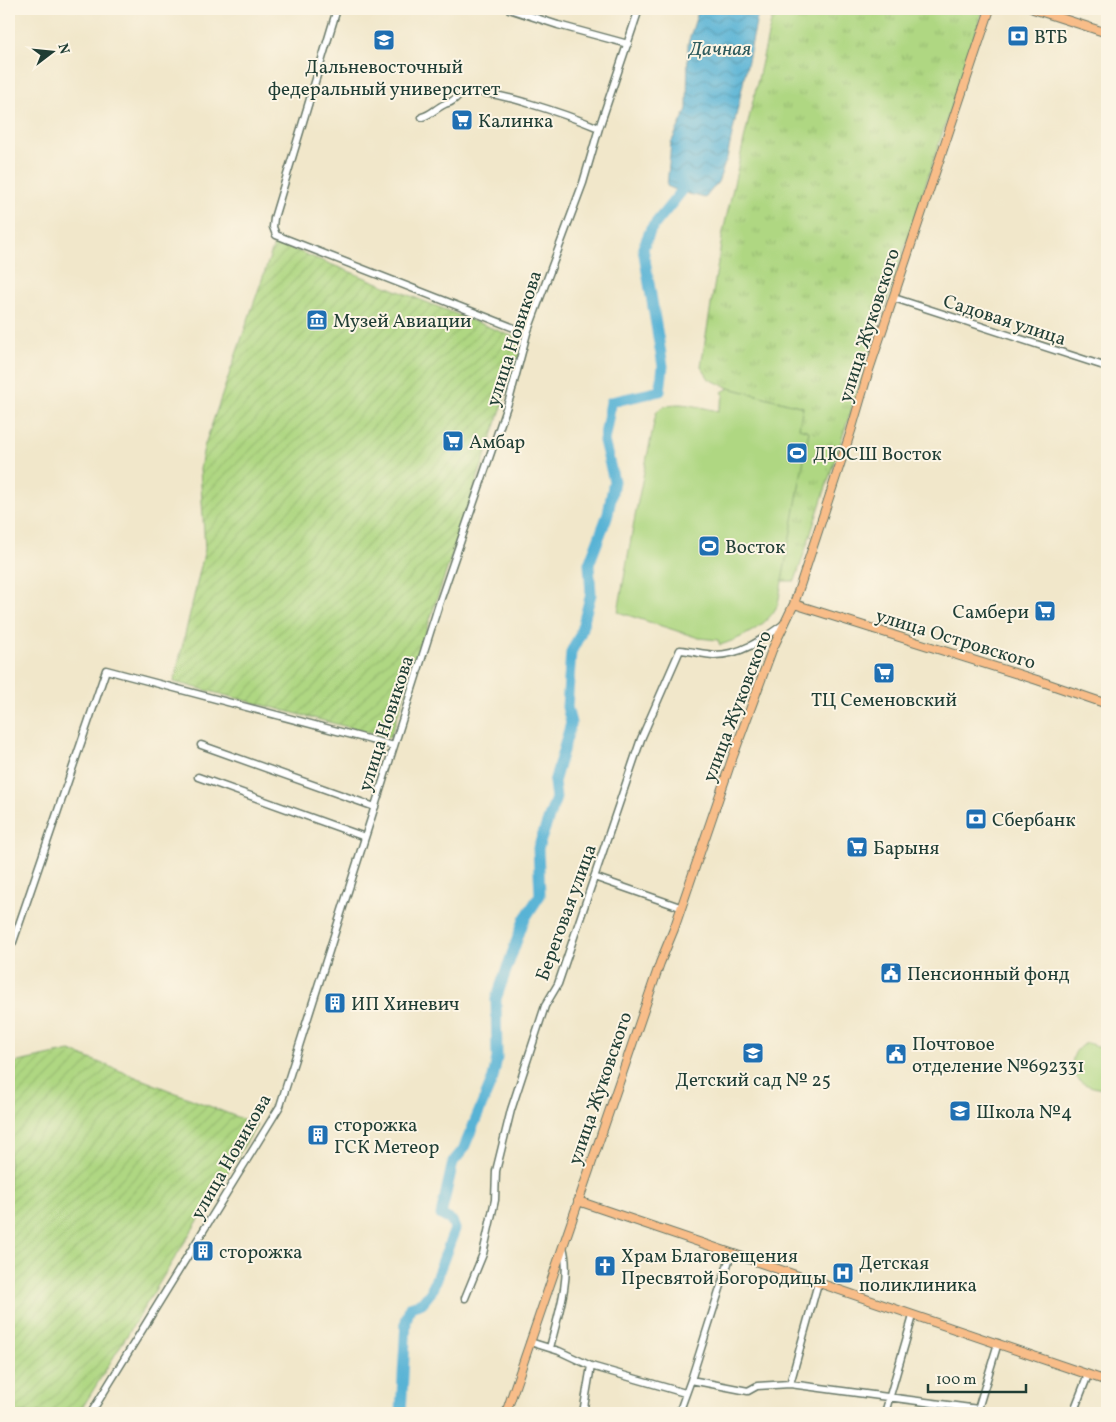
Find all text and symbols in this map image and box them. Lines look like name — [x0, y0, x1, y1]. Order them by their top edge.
bank icon: ВТБ — [1006, 24, 1030, 48]
place label: ВТБ — [1034, 25, 1068, 51]
north arrow — [28, 28, 78, 78]
school or university icon: Дальневосточный федеральный университет — [372, 28, 396, 52]
water label: Дачная — [687, 36, 751, 64]
text: N — [53, 41, 74, 56]
place label: Дальневосточный федеральный университет — [268, 55, 501, 103]
supermarket icon: Калинка — [450, 108, 474, 132]
place label: Калинка — [478, 109, 553, 135]
street label: улица Жуковского — [833, 245, 907, 406]
street label: улица Новикова — [481, 267, 549, 410]
street label: Садовая улица — [940, 289, 1069, 353]
museum icon: Музей Авиации — [305, 308, 329, 332]
place label: Музей Авиации — [333, 309, 472, 335]
supermarket icon: Амбар — [441, 429, 465, 453]
place label: Амбар — [469, 430, 525, 456]
sports icon: ДЮСШ Восток — [785, 441, 809, 465]
place label: ДЮСШ Восток — [813, 442, 942, 468]
sports icon: Восток — [697, 534, 721, 558]
place label: Восток — [725, 535, 785, 561]
supermarket icon: Самбери — [1033, 599, 1057, 623]
place label: Самбери — [953, 600, 1029, 626]
street label: улица Островского — [872, 603, 1039, 677]
street label: улица Жуковского — [697, 627, 779, 786]
street label: улица Новикова — [353, 652, 421, 795]
supermarket icon: ТЦ Семеновский — [872, 661, 896, 685]
place label: ТЦ Семеновский — [811, 688, 957, 714]
bank icon: Сбербанк — [964, 807, 988, 831]
place label: Сбербанк — [992, 808, 1076, 834]
supermarket icon: Барыня — [845, 835, 869, 859]
place label: Барыня — [873, 836, 939, 862]
street label: Береговая улица — [530, 841, 604, 985]
public building icon: Пенсионный фонд — [879, 961, 903, 985]
place label: Пенсионный фонд — [907, 962, 1070, 988]
building icon: ИП Хиневич — [323, 991, 347, 1015]
place label: ИП Хиневич — [351, 992, 459, 1018]
street label: улица Жуковского — [562, 1009, 639, 1169]
place label: Почтовое отделение №692331 — [912, 1032, 1085, 1080]
school or university icon: Детский сад № 25 — [741, 1041, 765, 1065]
public building icon: Почтовое отделение №692331 — [884, 1042, 908, 1066]
place label: Детский сад № 25 — [675, 1068, 831, 1094]
street label: улица Новикова — [185, 1089, 278, 1225]
school or university icon: Школа №4 — [948, 1099, 972, 1123]
place label: Школа №4 — [976, 1100, 1072, 1126]
place label: сторожка ГСК Метеор — [334, 1113, 439, 1161]
building icon: сторожка ГСК Метеор — [306, 1123, 330, 1147]
building icon: сторожка — [191, 1239, 215, 1263]
place label: сторожка — [219, 1240, 303, 1266]
place label: Храм Благовещения Пресвятой Богородицы — [621, 1244, 826, 1292]
place label: Детская поликлиника — [859, 1251, 977, 1299]
church icon: Храм Благовещения Пресвятой Богородицы — [593, 1254, 617, 1278]
hospital icon: Детская поликлиника — [831, 1261, 855, 1285]
scale bar — [928, 1362, 1026, 1394]
text: 100 m — [936, 1370, 976, 1391]

